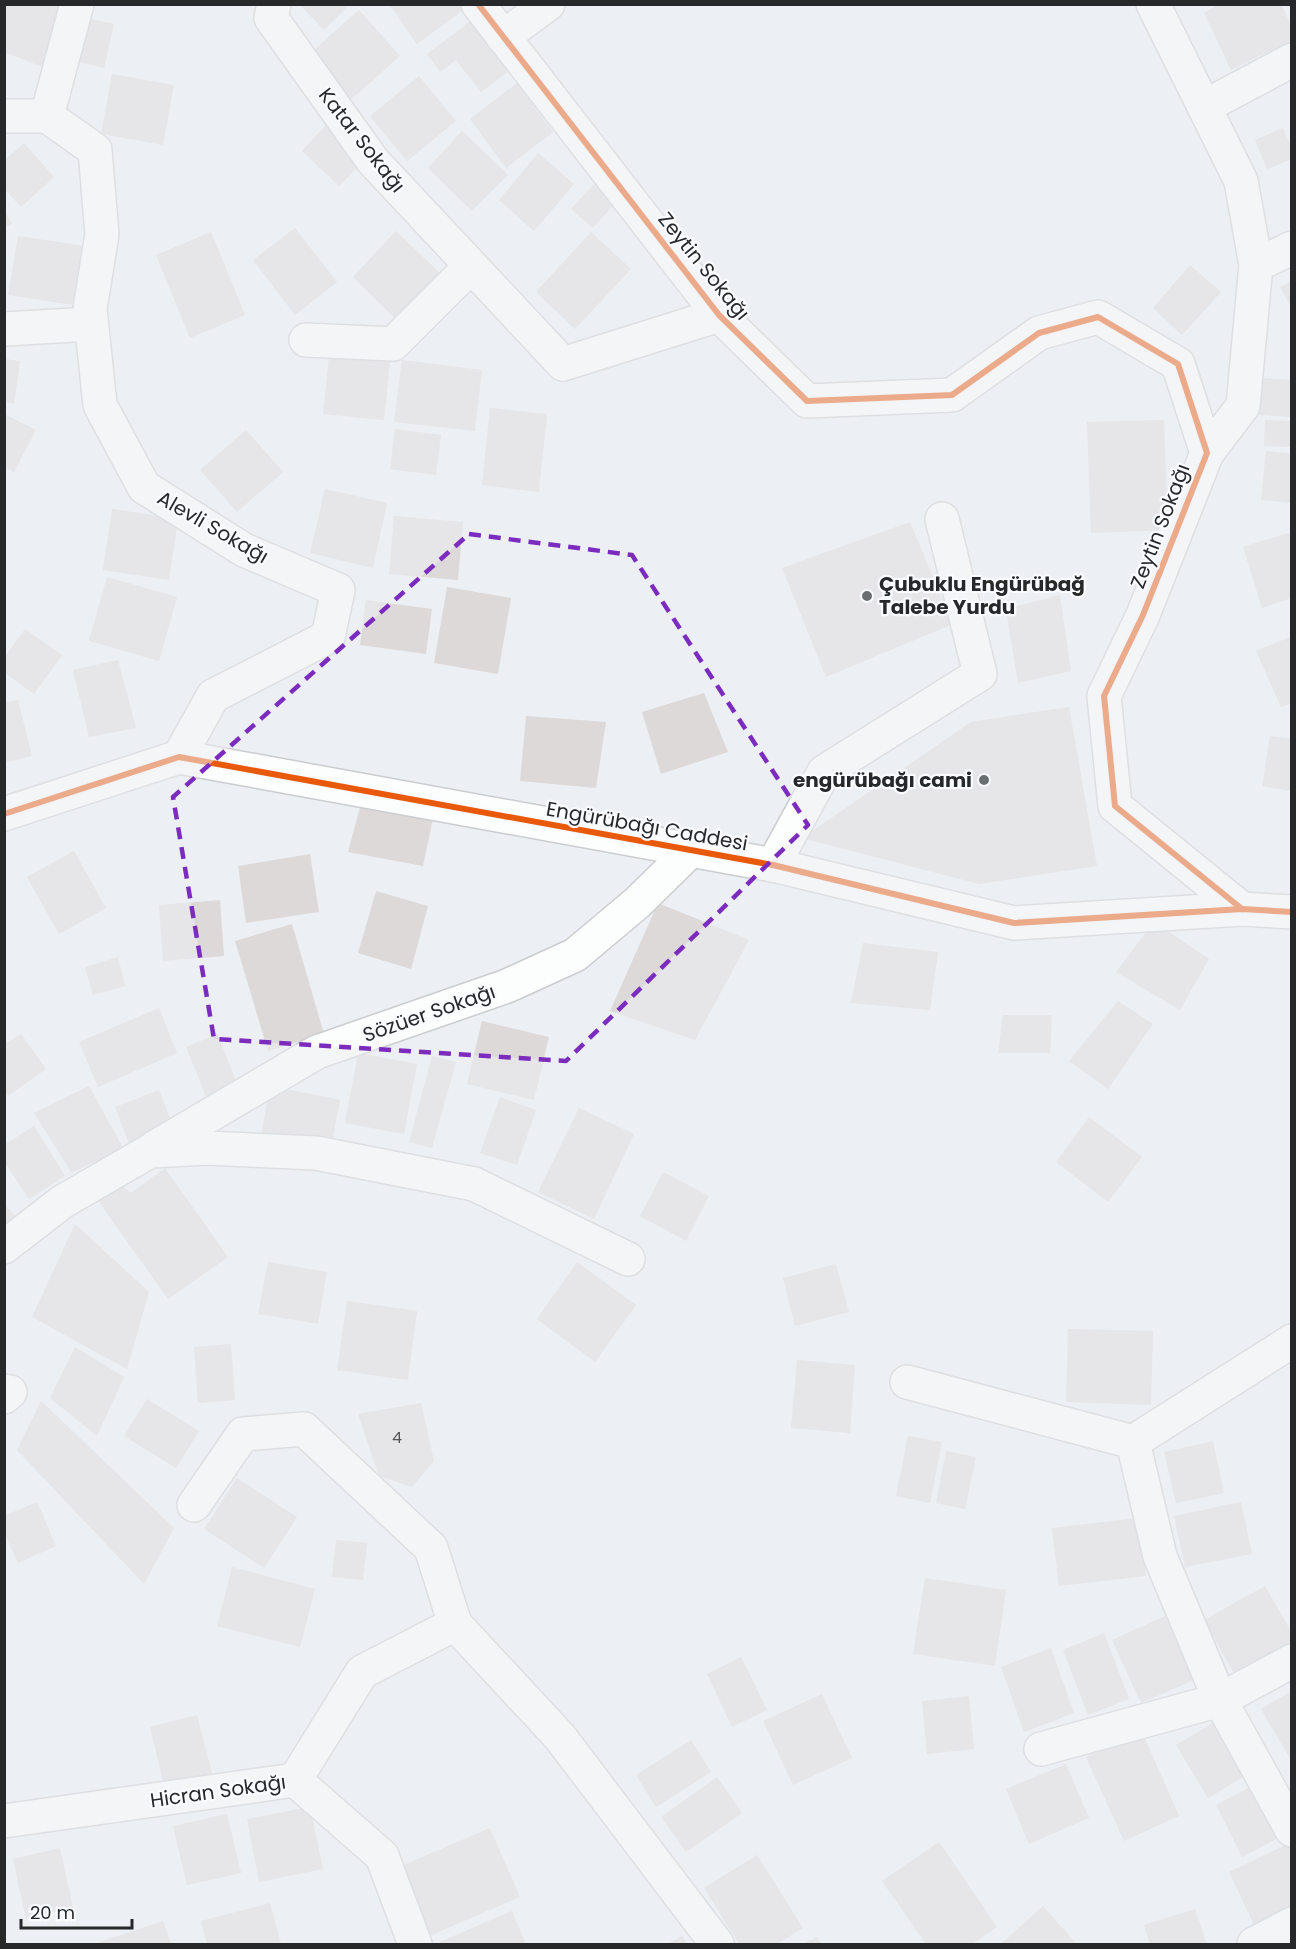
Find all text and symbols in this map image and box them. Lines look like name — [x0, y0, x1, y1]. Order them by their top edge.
street label: Katar Sokağı — [312, 82, 412, 198]
street label: Zeytin Sokağı — [652, 206, 756, 326]
street label: Zeytin Sokağı — [1123, 460, 1197, 592]
street label: Alevli Sokağı — [152, 484, 274, 570]
place label: Çubuklu Engürübağ Talebe Yurdu — [879, 570, 1085, 621]
marker: Çubuklu Engürübağ Talebe Yurdu — [860, 589, 874, 603]
place label: engürübağı cami — [793, 766, 972, 794]
marker: engürübağı cami — [977, 773, 991, 787]
street label: Engürübağı Caddesi — [544, 794, 750, 858]
street label: Sözüer Sokağı — [359, 977, 499, 1049]
house number: 4 — [392, 1426, 402, 1449]
street label: Hicran Sokağı — [148, 1768, 288, 1814]
scale bar — [21, 1892, 132, 1930]
text: 20 m — [30, 1900, 75, 1925]

